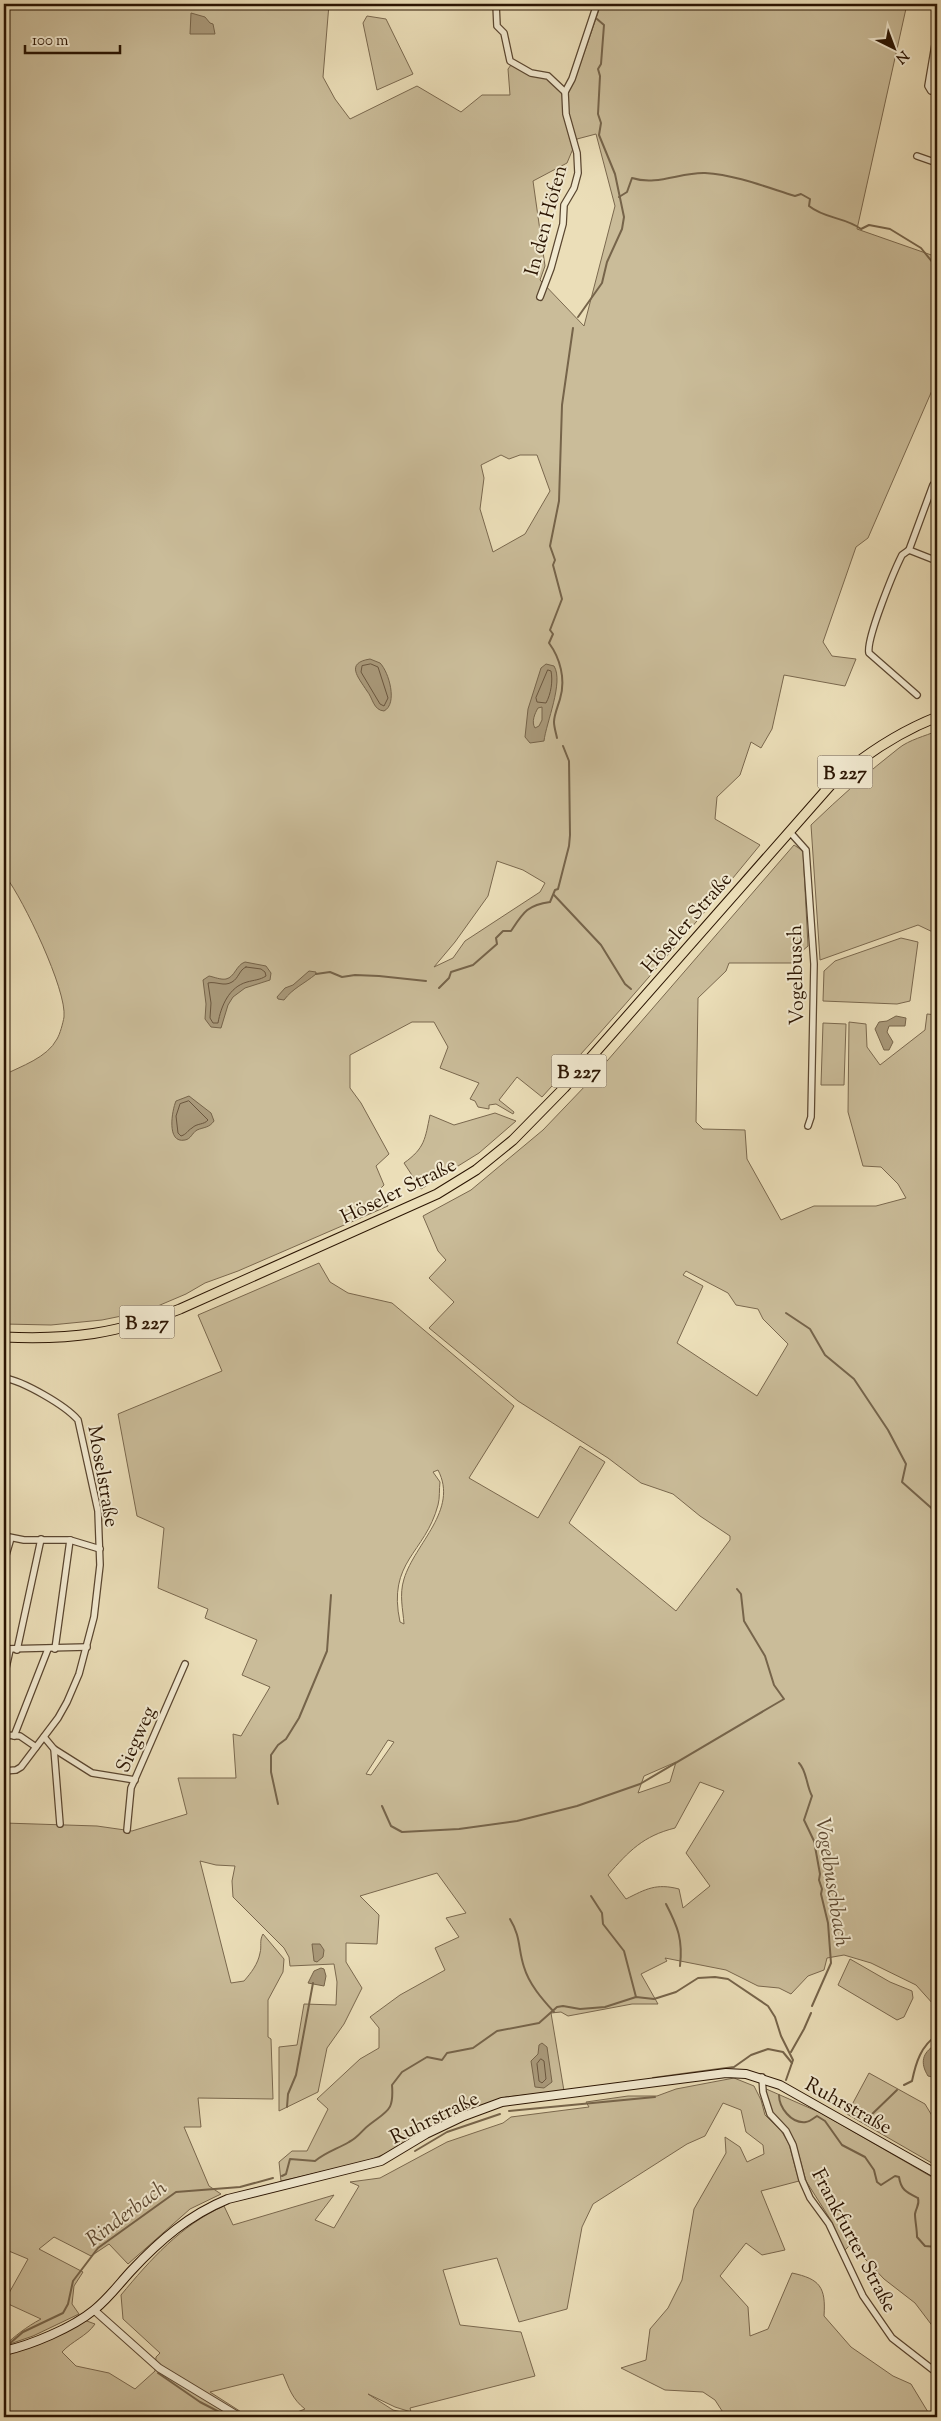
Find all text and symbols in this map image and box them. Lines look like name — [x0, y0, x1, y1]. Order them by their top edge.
scale bar — [25, 22, 120, 54]
north arrow — [868, 22, 918, 72]
text: 100 m — [32, 31, 69, 52]
text: N — [891, 45, 912, 67]
street label: In den Höfen — [519, 162, 576, 279]
road number: B 227 — [818, 756, 872, 789]
street label: Höseler Straße — [636, 867, 740, 981]
street label: Vogelbusch — [782, 924, 813, 1026]
road number: B 227 — [552, 1054, 606, 1088]
street label: Höseler Straße — [336, 1152, 462, 1233]
road number: B 227 — [120, 1305, 174, 1338]
street label: Moselstraße — [78, 1423, 125, 1530]
street label: Siegweg — [110, 1702, 165, 1778]
water label: Vogelbuschbach — [806, 1816, 856, 1949]
street label: Ruhrstraße — [799, 2071, 897, 2143]
street label: Ruhrstraße — [386, 2085, 484, 2153]
street label: Frankfurter Straße — [803, 2164, 903, 2318]
water label: Rinderbach — [80, 2174, 174, 2255]

